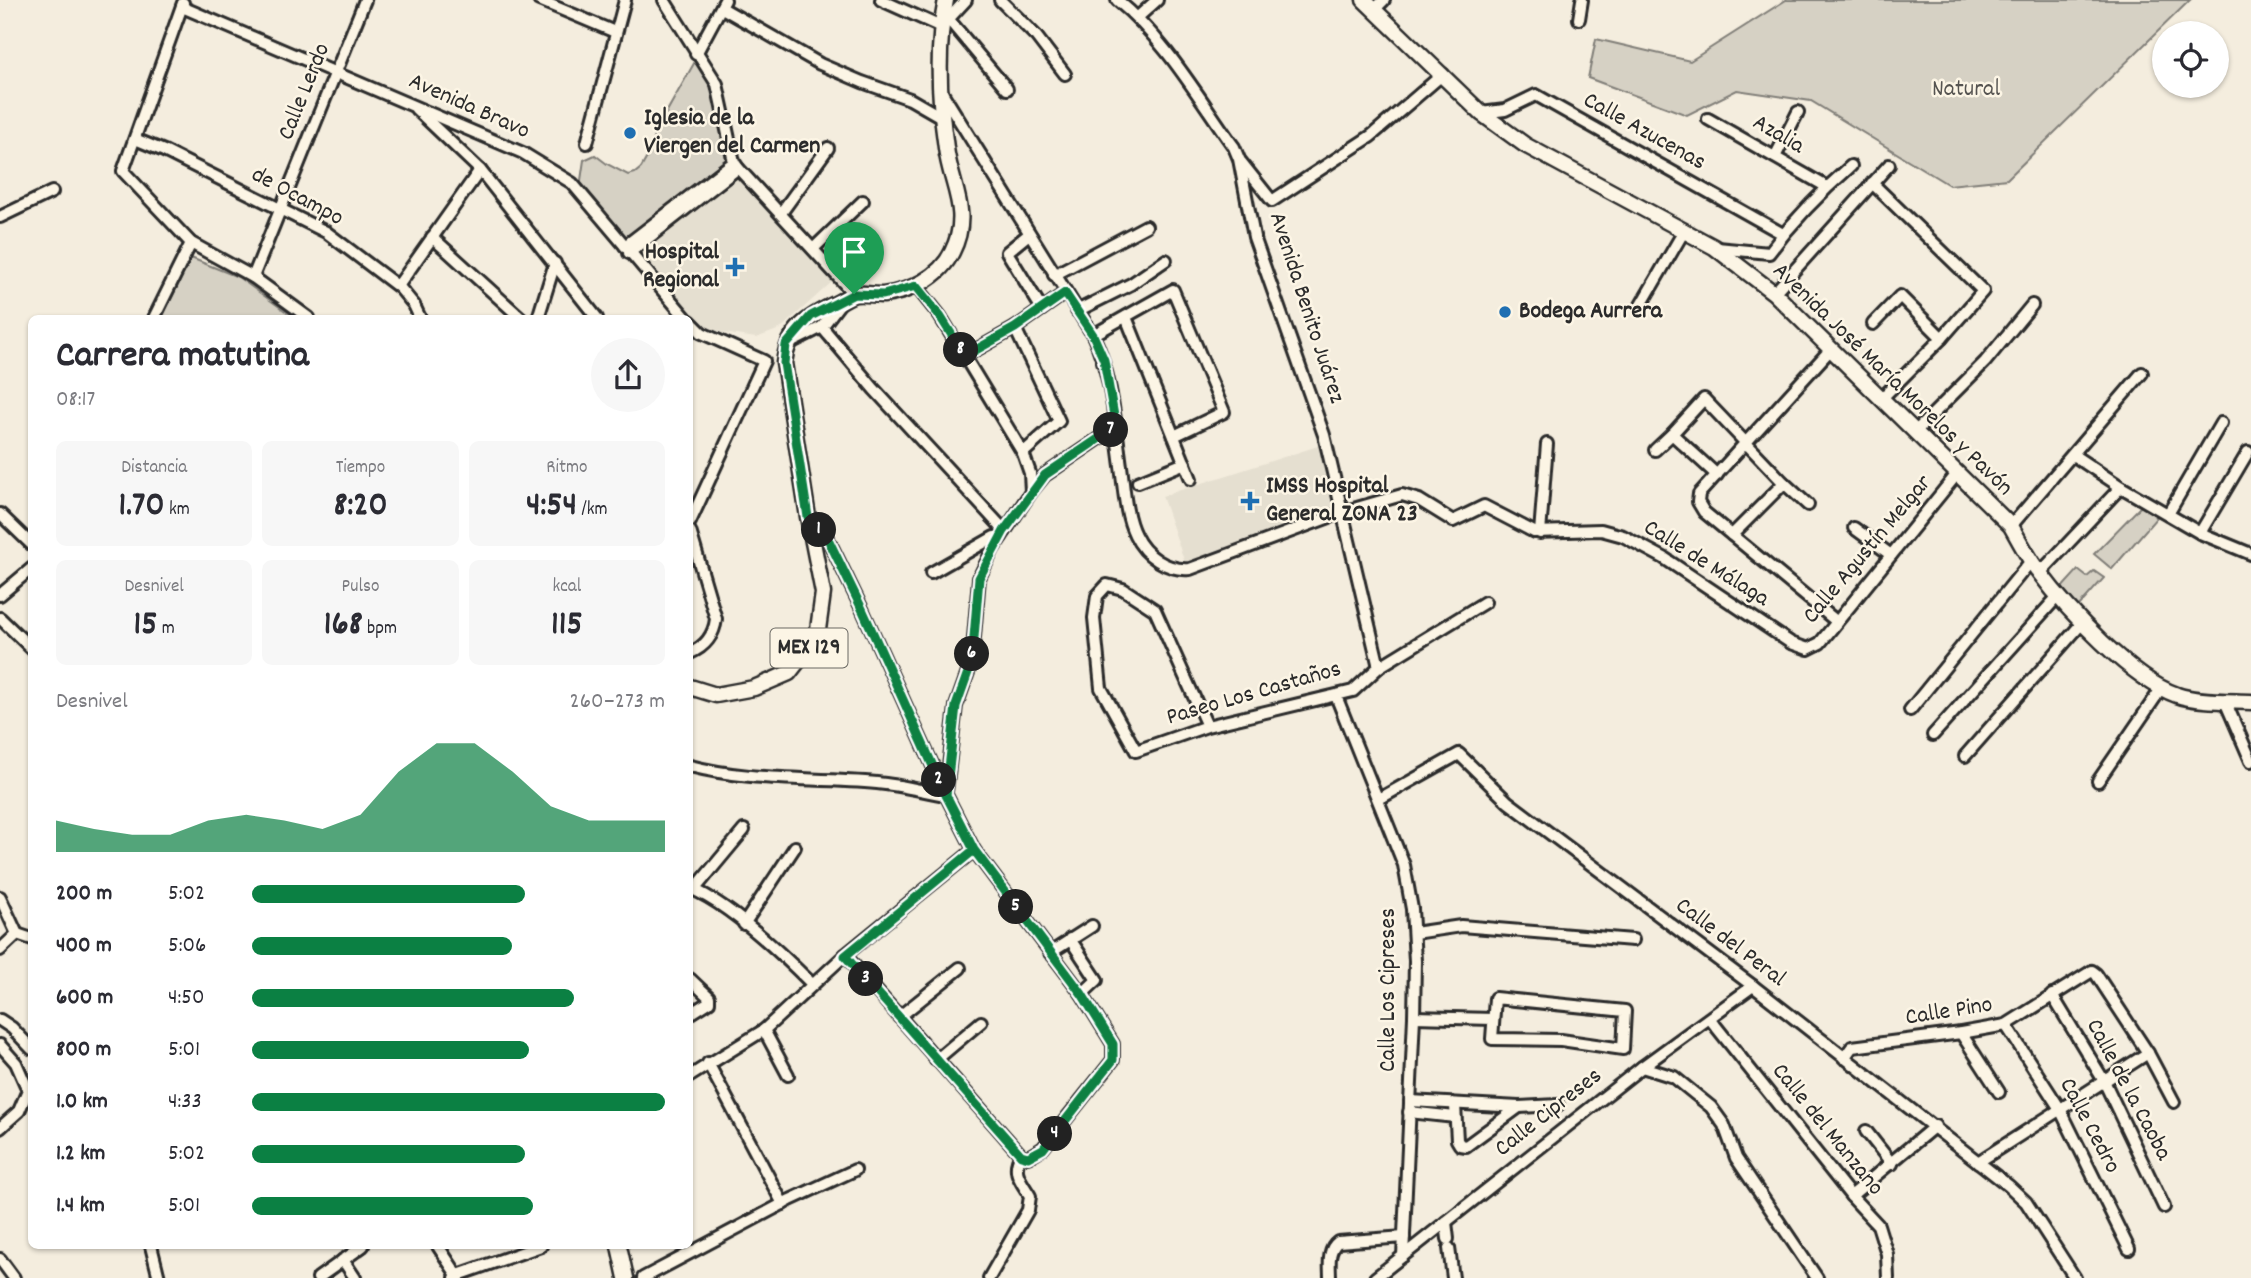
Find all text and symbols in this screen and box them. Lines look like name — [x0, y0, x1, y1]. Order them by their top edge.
map controls — [2152, 21, 2229, 98]
button: locate — [2152, 21, 2229, 98]
street label: Calle Lerdo — [270, 38, 340, 146]
street label: Avenida Bravo — [403, 65, 535, 149]
park label: Natural — [1932, 73, 2000, 107]
street label: Calle Azucenas — [1576, 84, 1712, 180]
place label: Iglesia de la Viergen del Carmen — [644, 102, 820, 164]
street label: Azalia — [1746, 107, 1811, 164]
marker: Iglesia de la Viergen del Carmen — [622, 125, 638, 141]
street label: de Ocampo — [245, 158, 349, 236]
street label: Avenida Benito Juárez — [1259, 208, 1353, 408]
pin — [824, 222, 884, 294]
icon: arrive — [835, 233, 873, 271]
place label: Hospital Regional — [643, 236, 719, 298]
street label: Avenida José María Morelos y Pavón — [1764, 255, 2020, 505]
marker: Hospital Regional — [725, 257, 745, 277]
place label: Bodega Aurrera — [1519, 295, 1663, 329]
marker: Bodega Aurrera — [1497, 304, 1513, 320]
text: Carrera matutina — [56, 330, 309, 385]
pin: 8 — [944, 332, 978, 368]
text: 8 — [957, 336, 964, 363]
button: share — [591, 338, 665, 412]
text: 08:17 — [56, 384, 95, 417]
pin: 7 — [1094, 412, 1128, 448]
text: 7 — [1107, 416, 1114, 443]
text: Distancia — [121, 455, 187, 482]
text: Tiempo — [336, 455, 385, 482]
text: Ritmo — [546, 455, 587, 482]
street label: Calle Agustín Melgar — [1795, 468, 1941, 632]
place label: IMSS Hospital General ZONA 23 — [1266, 470, 1418, 532]
text: 1.70 — [119, 482, 165, 532]
text: 8:20 — [333, 482, 388, 532]
text: 4:54 — [526, 482, 577, 532]
marker: IMSS Hospital General ZONA 23 — [1240, 491, 1260, 511]
text: km — [165, 497, 190, 524]
text: /km — [577, 497, 608, 524]
pin: 1 — [802, 512, 836, 548]
street label: Calle de Málaga — [1636, 512, 1776, 617]
text: 1 — [816, 516, 821, 543]
text: Desnivel — [125, 574, 184, 601]
text: Pulso — [342, 574, 379, 601]
text: kcal — [552, 574, 581, 601]
text: 15 — [134, 601, 157, 651]
text: 168 — [324, 601, 363, 651]
text: 115 — [551, 601, 583, 651]
text: m — [157, 616, 175, 643]
text: bpm — [363, 616, 397, 643]
road number: MEX 129 — [770, 628, 848, 668]
pin: 6 — [954, 636, 990, 672]
text: 6 — [967, 640, 976, 667]
street label: Paseo Los Castaños — [1163, 653, 1345, 735]
text: Desnivel — [56, 686, 128, 719]
text: 260–273 m — [570, 686, 665, 719]
pin: 2 — [922, 762, 956, 798]
text: 2 — [934, 766, 943, 793]
text: 200 m — [56, 878, 112, 911]
text: 5:02 — [168, 878, 205, 911]
pin: 5 — [998, 890, 1034, 925]
street label: Calle del Peral — [1667, 890, 1793, 996]
text: 5 — [1011, 893, 1020, 920]
street label: Calle Los Cipreses — [1372, 908, 1406, 1072]
text: 400 m — [56, 930, 112, 963]
text: 5:06 — [168, 930, 206, 963]
pin: 3 — [848, 962, 884, 996]
text: 3 — [861, 965, 870, 992]
text: 600 m — [56, 982, 113, 1015]
text: 4:50 — [168, 982, 205, 1015]
street label: Calle Pino — [1903, 988, 1995, 1036]
street label: Calle de la Caoba — [2076, 1013, 2180, 1167]
text: 800 m — [56, 1034, 111, 1067]
text: 5:01 — [168, 1034, 200, 1067]
street label: Calle del Manzano — [1763, 1056, 1891, 1204]
street label: Calle Cipreses — [1488, 1060, 1610, 1166]
street label: Calle Cedro — [2050, 1072, 2128, 1180]
text: 1.0 km — [56, 1086, 108, 1119]
text: 4:33 — [168, 1086, 202, 1119]
pin: 4 — [1038, 1116, 1072, 1152]
text: 4 — [1051, 1120, 1058, 1147]
text: 1.2 km — [56, 1138, 105, 1171]
text: 5:02 — [168, 1138, 205, 1171]
text: 1.4 km — [56, 1190, 105, 1223]
text: 5:01 — [168, 1190, 200, 1223]

